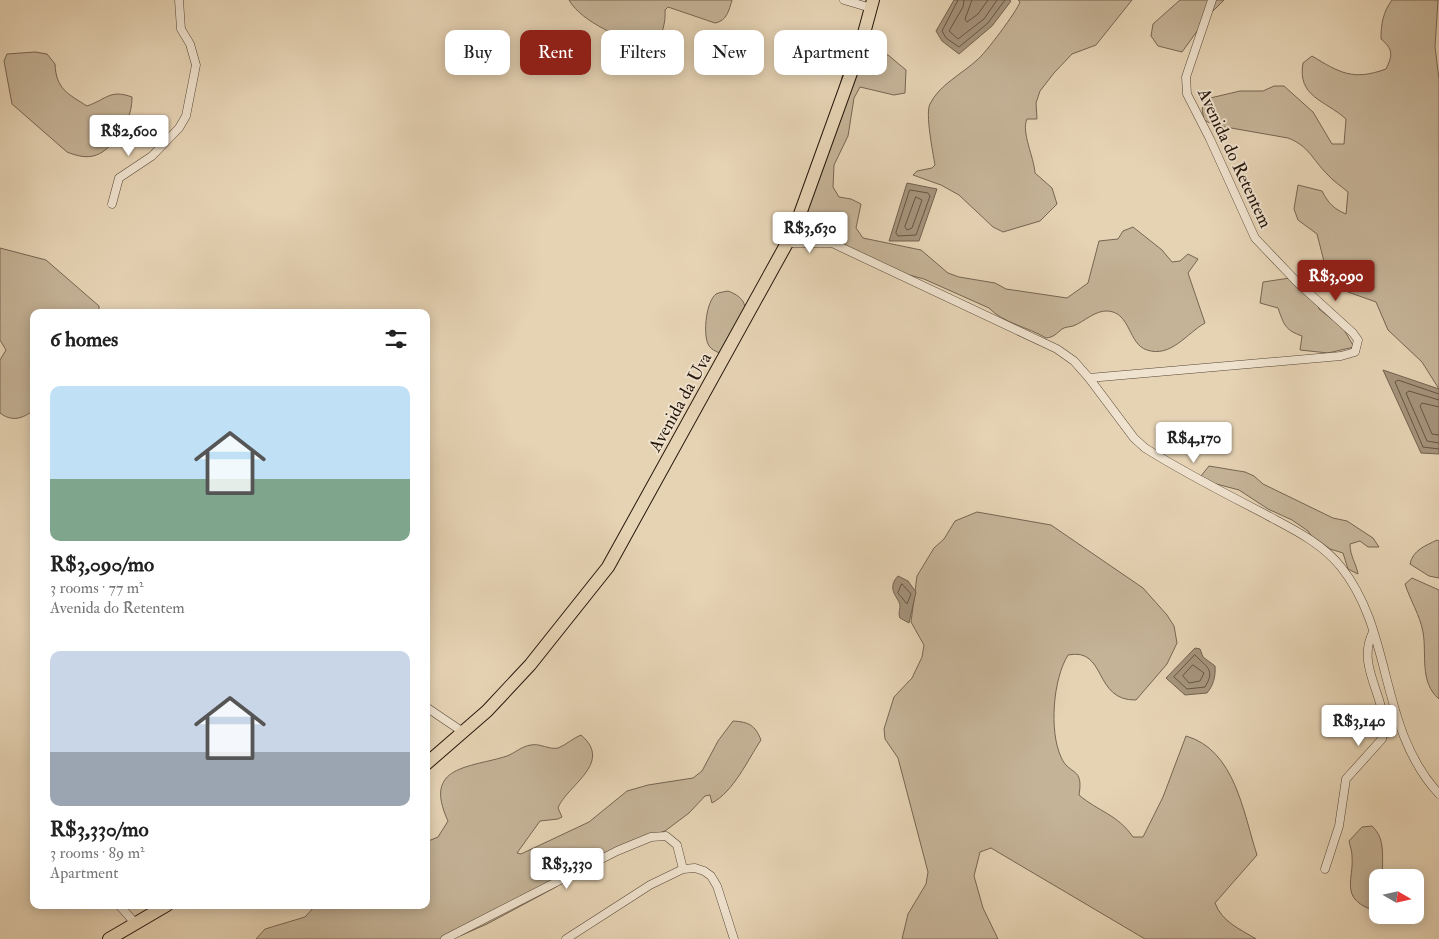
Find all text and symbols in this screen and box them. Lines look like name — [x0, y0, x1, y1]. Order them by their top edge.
chip: Buy — [445, 30, 510, 75]
chip: Rent — [520, 30, 591, 75]
chip: Filters — [601, 30, 684, 75]
chip: New — [694, 30, 764, 75]
chip: Apartment — [774, 30, 887, 75]
street label: Avenida do Retentem — [1192, 84, 1277, 232]
pin: R$2,600 — [83, 114, 175, 157]
text: R$2,600 — [101, 121, 157, 141]
pin: R$3,630 — [764, 212, 856, 254]
text: R$3,630 — [784, 218, 836, 238]
pin: R$3,090 — [1290, 260, 1382, 302]
text: R$3,090 — [1308, 266, 1364, 286]
icon: filters — [382, 325, 410, 353]
text: 6 homes — [50, 326, 118, 353]
street label: Avenida da Uva — [643, 348, 717, 457]
icon: home — [185, 418, 275, 508]
pin: R$4,170 — [1148, 422, 1240, 464]
text: R$4,170 — [1167, 428, 1221, 448]
text: R$3,090/mo — [50, 551, 154, 578]
text: 3 rooms · 77 m² — [50, 578, 144, 598]
text: Avenida do Retentem — [50, 598, 185, 618]
icon: home — [185, 683, 275, 773]
pin: R$3,140 — [1313, 704, 1405, 747]
text: R$3,140 — [1333, 711, 1386, 731]
text: R$3,330/mo — [50, 816, 149, 843]
text: 3 rooms · 89 m² — [50, 843, 145, 863]
pin: R$3,330 — [521, 848, 613, 890]
text: R$3,330 — [542, 854, 592, 874]
text: Apartment — [50, 863, 118, 883]
north arrow — [1369, 869, 1424, 924]
map controls — [1369, 869, 1424, 924]

